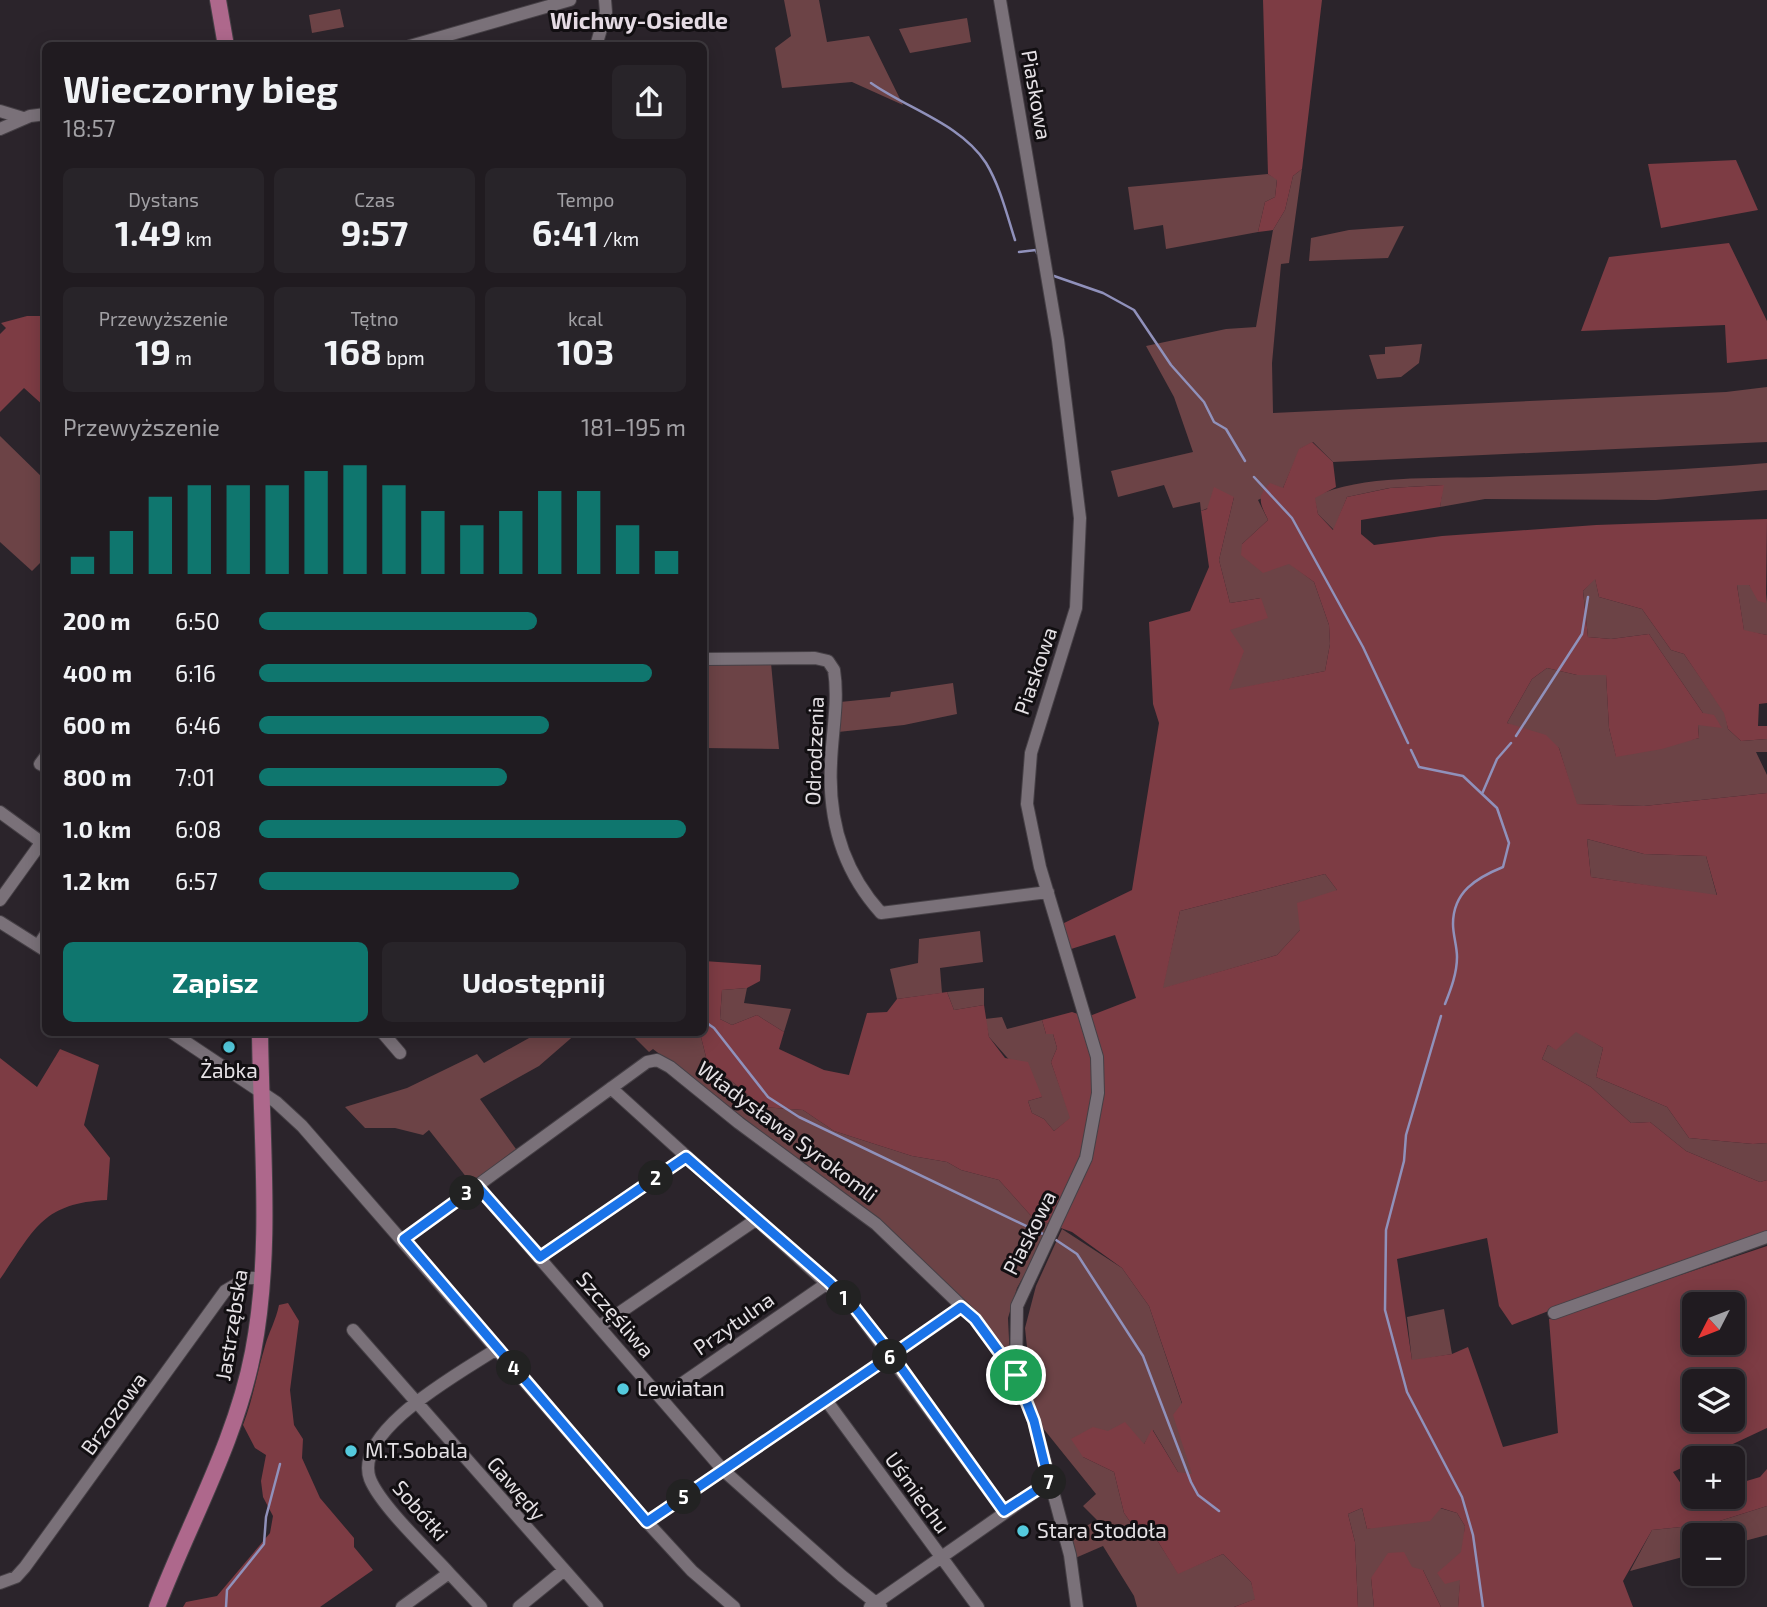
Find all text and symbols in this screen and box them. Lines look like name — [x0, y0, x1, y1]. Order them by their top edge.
district label: Wichwy-Osiedle — [550, 6, 728, 34]
street label: Piaskowa — [1017, 48, 1058, 142]
text: Wieczorny bieg — [63, 65, 338, 111]
button: share — [612, 65, 686, 139]
text: 18:57 — [63, 114, 116, 142]
text: Dystans — [128, 188, 199, 211]
text: Czas — [354, 188, 395, 211]
text: Tempo — [557, 188, 614, 211]
text: 1.49 — [115, 211, 181, 253]
text: 9:57 — [341, 211, 408, 253]
text: 6:41 — [532, 211, 599, 253]
text: km — [181, 227, 212, 250]
text: /km — [599, 227, 639, 250]
text: Przewyższenie — [99, 307, 228, 330]
text: Tętno — [350, 307, 399, 330]
text: kcal — [568, 307, 603, 330]
text: 19 — [135, 330, 171, 372]
text: 168 — [324, 330, 382, 372]
text: 103 — [557, 330, 614, 372]
text: m — [171, 346, 192, 369]
text: bpm — [382, 346, 425, 369]
text: Przewyższenie — [63, 413, 220, 441]
text: 181–195 m — [581, 413, 686, 441]
text: 200 m — [63, 607, 131, 635]
text: 6:50 — [175, 607, 220, 635]
street label: Piaskowa — [1008, 624, 1061, 718]
text: 400 m — [63, 659, 132, 687]
text: 6:16 — [175, 659, 216, 687]
street label: Odrodzenia — [799, 696, 828, 806]
text: 600 m — [63, 711, 131, 739]
text: 6:46 — [175, 711, 221, 739]
text: 800 m — [63, 763, 132, 791]
text: 7:01 — [175, 763, 215, 791]
text: 1.0 km — [63, 815, 131, 843]
text: 6:08 — [175, 815, 221, 843]
text: 1.2 km — [63, 867, 130, 895]
text: 6:57 — [175, 867, 218, 895]
button: Zapisz — [63, 942, 368, 1022]
button: Udostępnij — [382, 942, 686, 1022]
marker: Żabka — [221, 1039, 237, 1055]
street label: Władysława Syrokomli — [693, 1055, 883, 1207]
place label: Żabka — [200, 1057, 258, 1082]
pin: 2 — [638, 1160, 674, 1196]
text: 2 — [650, 1166, 661, 1189]
pin: 3 — [449, 1176, 484, 1210]
text: 3 — [461, 1181, 472, 1204]
street label: Piaskowa — [997, 1186, 1060, 1278]
street label: Szczęśliwa — [572, 1266, 660, 1362]
street label: Jastrzębska — [209, 1267, 252, 1382]
pin: 1 — [826, 1280, 862, 1316]
street label: Przytulna — [688, 1286, 778, 1360]
text: 1 — [839, 1286, 848, 1309]
north arrow — [1682, 1292, 1745, 1354]
map controls — [1682, 1292, 1745, 1586]
pin: 6 — [872, 1340, 908, 1374]
text: 6 — [884, 1345, 895, 1368]
pin — [986, 1345, 1046, 1405]
pin: 4 — [496, 1350, 532, 1386]
text: 4 — [507, 1356, 520, 1379]
icon: arrive — [997, 1356, 1035, 1394]
street label: Brzozowa — [75, 1367, 151, 1459]
button: layers — [1682, 1369, 1745, 1432]
place label: Lewiatan — [637, 1375, 725, 1400]
marker: Lewiatan — [615, 1381, 631, 1397]
place label: M.T.Sobala — [365, 1437, 468, 1462]
marker: M.T.Sobala — [343, 1443, 359, 1459]
button: + — [1682, 1446, 1745, 1509]
street label: Uśmiechu — [880, 1447, 956, 1537]
street label: Gawędy — [483, 1451, 552, 1525]
pin: 7 — [1032, 1464, 1066, 1500]
text: 7 — [1043, 1470, 1054, 1493]
street label: Sobótki — [388, 1475, 454, 1545]
pin: 5 — [666, 1480, 702, 1514]
text: 5 — [678, 1485, 689, 1508]
place label: Stara Stodoła — [1037, 1517, 1167, 1542]
marker: Stara Stodoła — [1015, 1523, 1031, 1539]
button: − — [1682, 1523, 1745, 1586]

